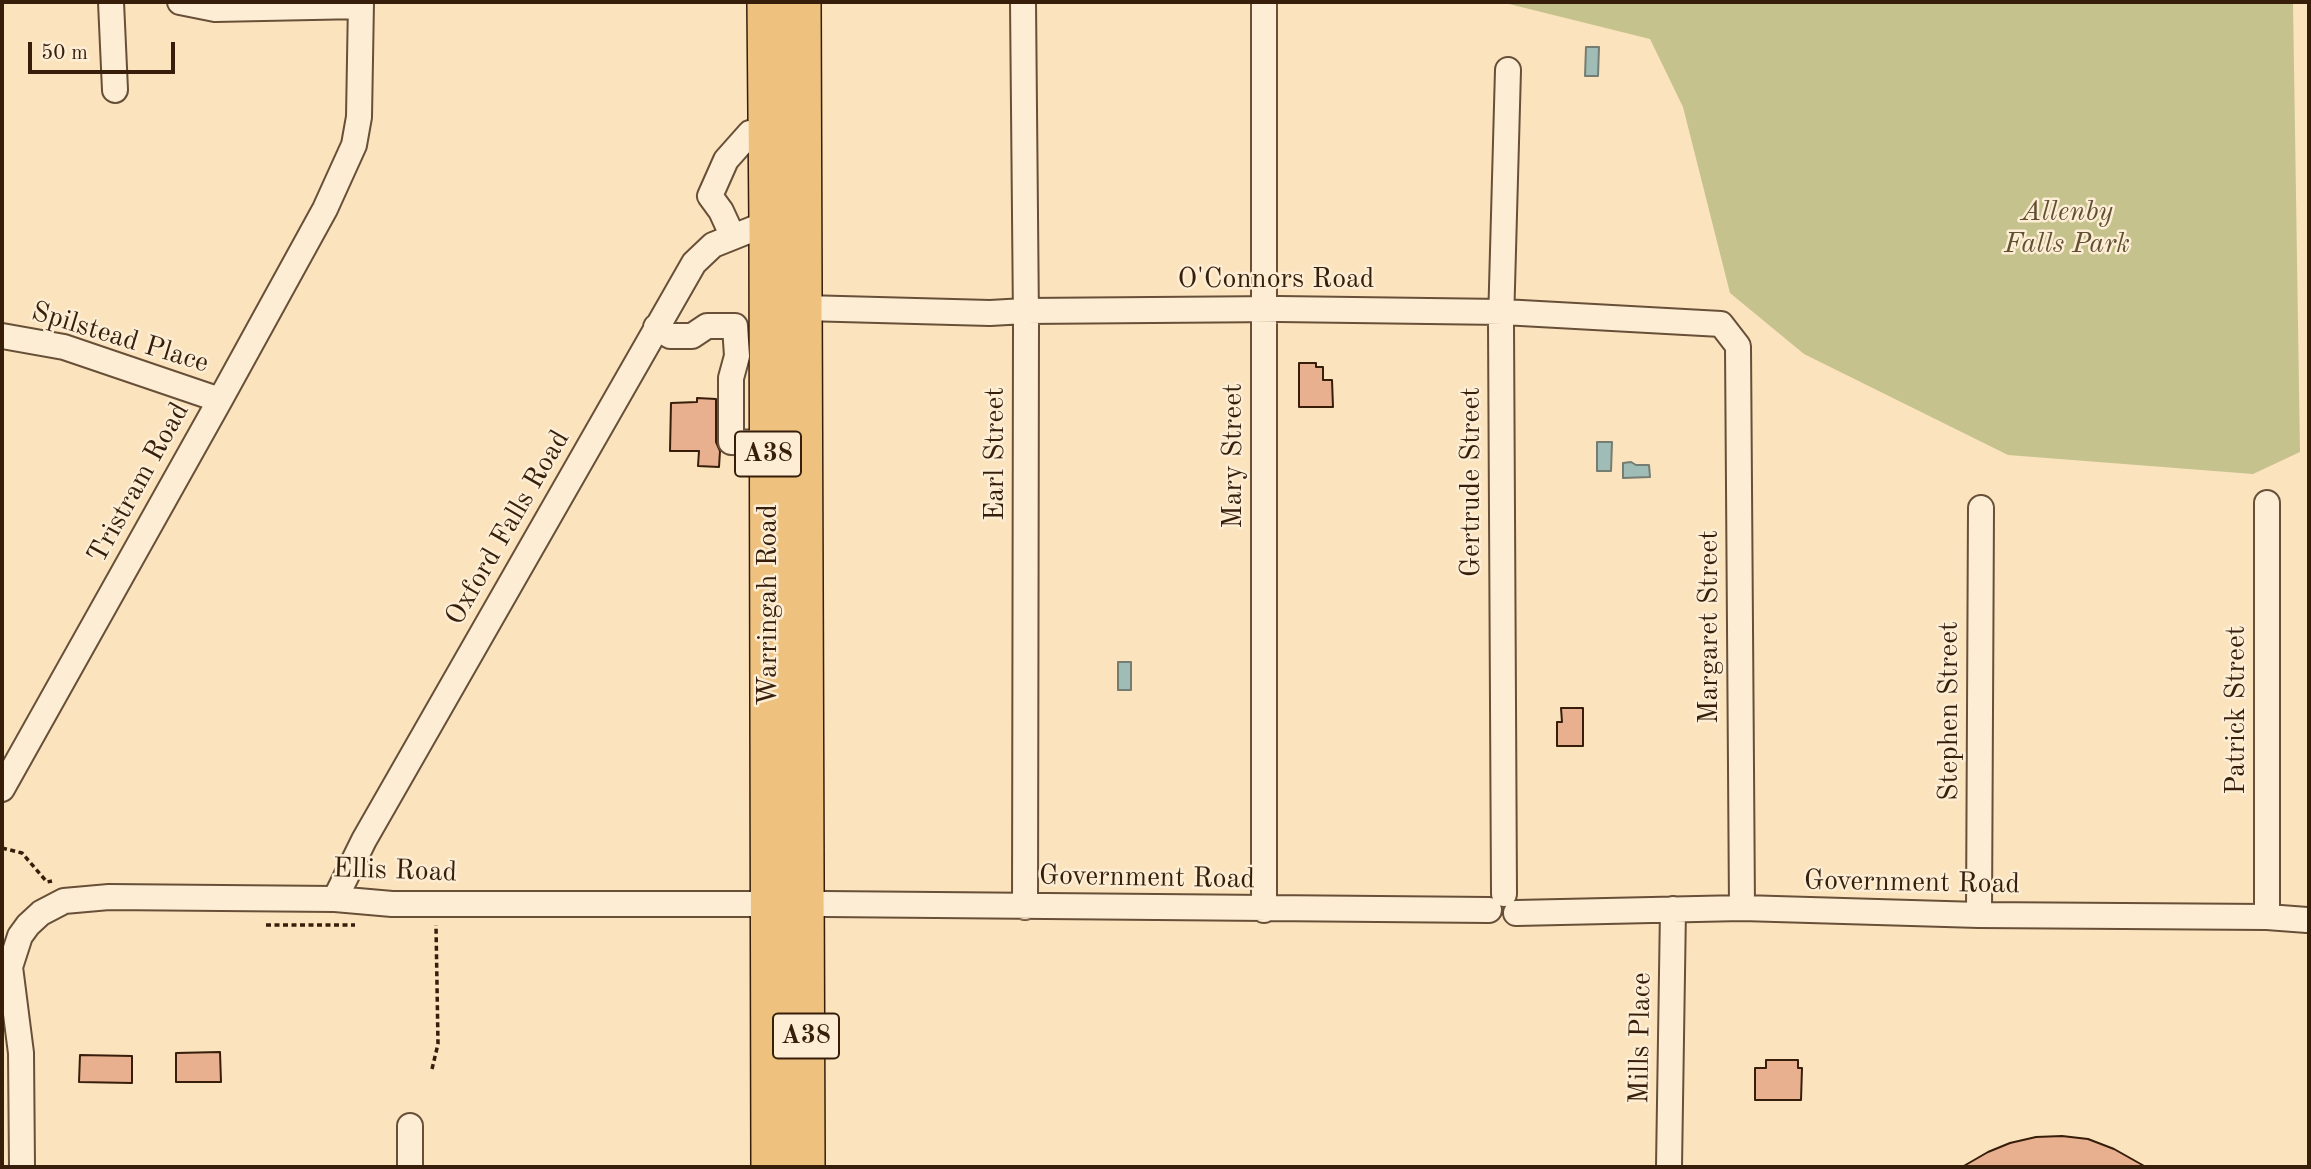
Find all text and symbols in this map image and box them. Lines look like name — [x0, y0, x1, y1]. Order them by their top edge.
scale bar — [32, 28, 178, 72]
text: 50 m — [41, 43, 88, 64]
park label: Allenby Falls Park — [2004, 196, 2130, 262]
street label: O'Connors Road — [1178, 263, 1374, 297]
street label: Spilstead Place — [27, 295, 213, 381]
street label: Mary Street — [1217, 383, 1251, 529]
street label: Earl Street — [979, 387, 1013, 521]
street label: Gertrude Street — [1455, 387, 1489, 577]
street label: Tristram Road — [81, 397, 197, 569]
street label: Oxford Falls Road — [439, 424, 577, 632]
road number: A38 — [735, 432, 801, 476]
street label: Warringah Road — [752, 504, 786, 706]
street label: Margaret Street — [1693, 530, 1727, 724]
street label: Stephen Street — [1933, 621, 1967, 801]
street label: Patrick Street — [2220, 625, 2254, 795]
street label: Ellis Road — [332, 852, 458, 890]
street label: Government Road — [1039, 859, 1255, 897]
street label: Government Road — [1804, 864, 2020, 902]
street label: Mills Place — [1623, 972, 1659, 1104]
road number: A38 — [773, 1014, 839, 1058]

